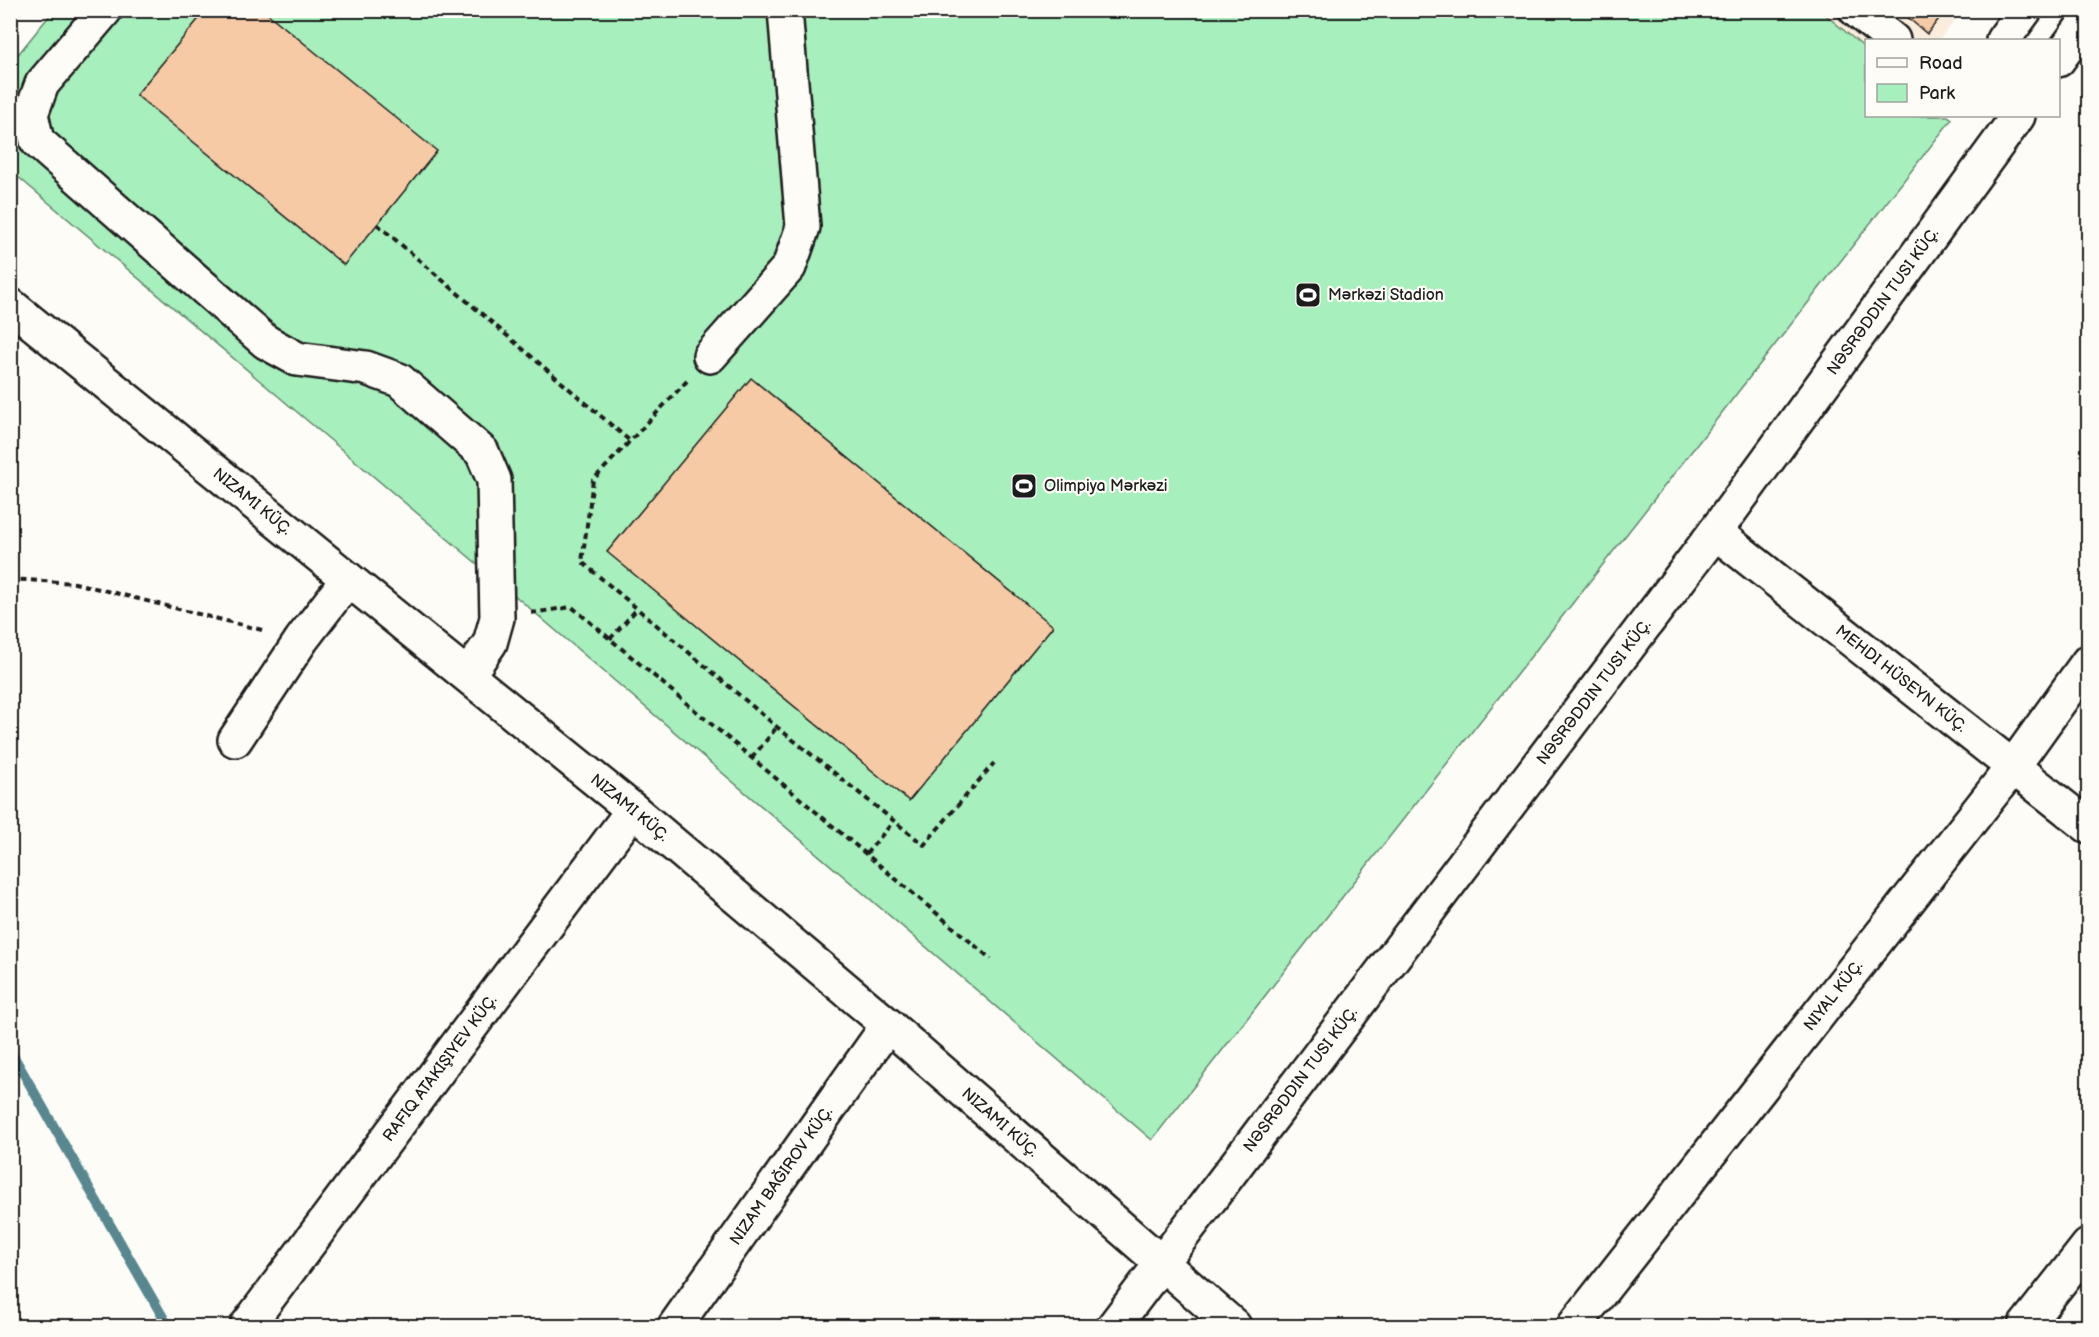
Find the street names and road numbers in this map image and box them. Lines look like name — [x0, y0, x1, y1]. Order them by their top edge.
street label: NƏSRƏDDIN TUSI KÜÇ. — [1823, 224, 1943, 379]
street label: NIZAMI KÜÇ. — [209, 464, 296, 539]
street label: NƏSRƏDDIN TUSI KÜÇ. — [1533, 616, 1655, 769]
street label: MEHDI HÜSEYN KÜÇ. — [1832, 621, 1971, 736]
street label: NIZAMI KÜÇ. — [587, 770, 673, 846]
street label: NIYAL KÜÇ. — [1800, 957, 1867, 1035]
street label: RAFIQ ATAKIŞIYEV KÜÇ. — [379, 991, 501, 1145]
street label: NƏSRƏDDIN TUSI KÜÇ. — [1239, 1003, 1362, 1156]
street label: NIZAMI KÜÇ. — [958, 1084, 1042, 1161]
street label: NIZAM BAĞIROV KÜÇ. — [726, 1103, 837, 1249]

